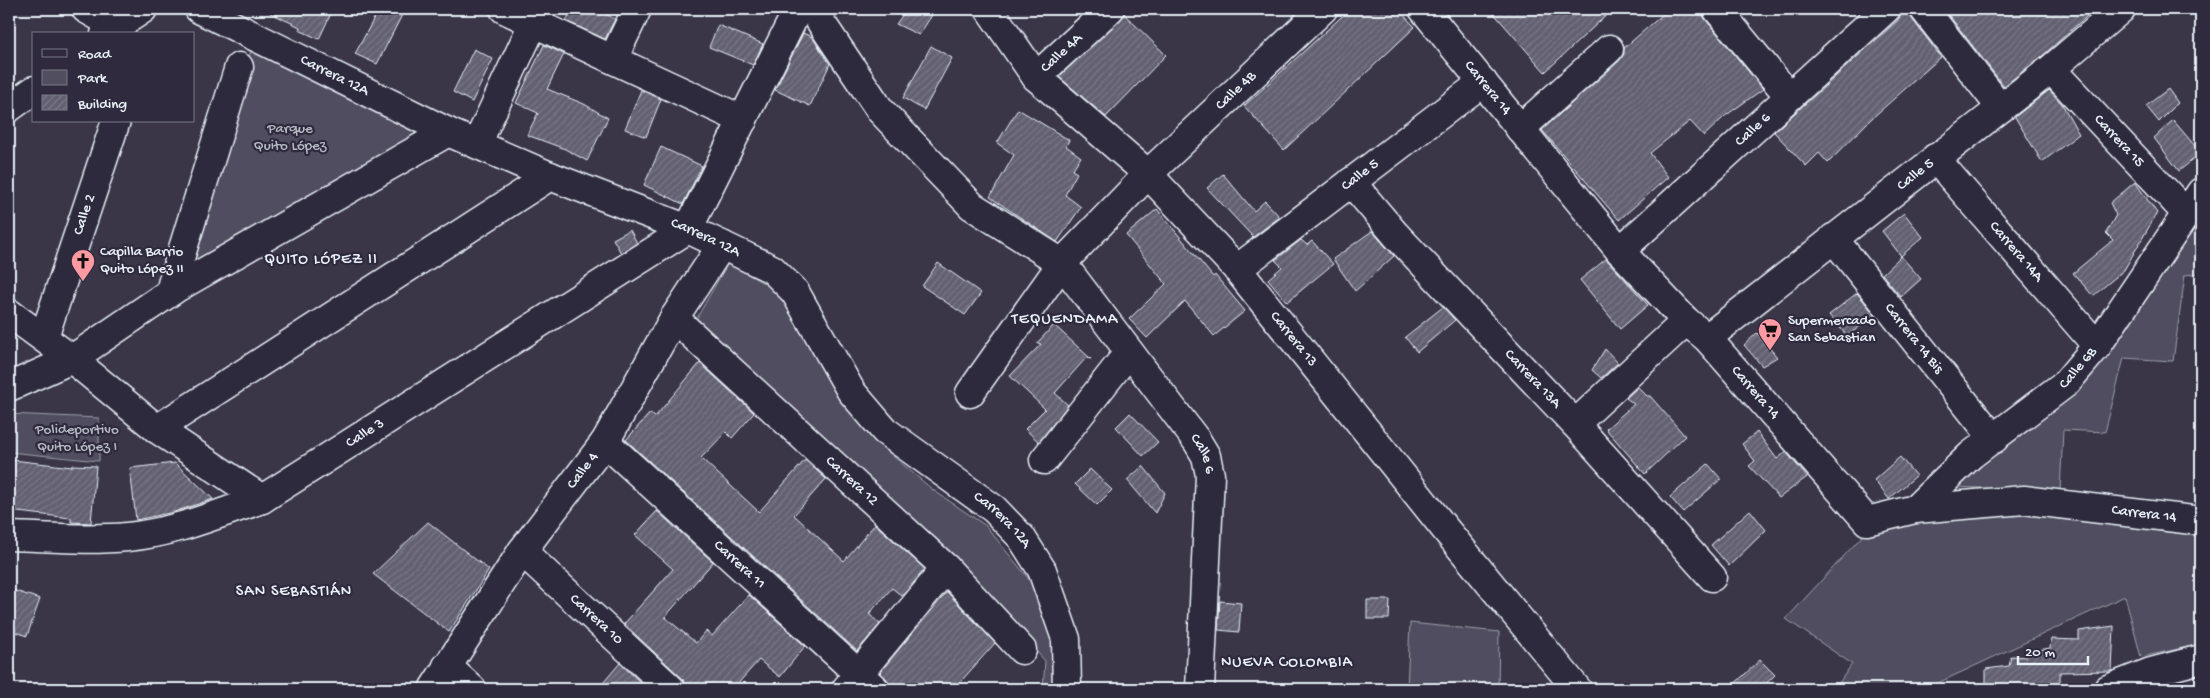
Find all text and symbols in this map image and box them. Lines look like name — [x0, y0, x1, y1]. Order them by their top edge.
street label: Calle 4A — [1037, 29, 1087, 77]
legend — [32, 32, 195, 122]
text: Road — [78, 46, 112, 64]
street label: Carrera 12A — [297, 51, 373, 101]
street label: Carrera 14 — [1460, 57, 1515, 119]
street label: Calle 4B — [1212, 67, 1260, 114]
text: Park — [77, 70, 108, 88]
text: Building — [77, 96, 127, 114]
street label: Calle 6 — [1732, 109, 1775, 151]
street label: Carrera 15 — [2090, 111, 2148, 172]
park label: Parque Quito López — [254, 120, 327, 155]
street label: Calle 5 — [1338, 155, 1383, 195]
street label: Calle 5 — [1894, 155, 1938, 195]
street label: Calle 2 — [70, 192, 100, 237]
street label: Carrera 12A — [668, 214, 744, 262]
street label: Carrera 14A — [1985, 218, 2048, 287]
place label: Capilla Barrio Quito López II — [100, 243, 184, 278]
church icon: Capilla Barrio Quito López II — [70, 248, 96, 282]
district label: QUITO LÓPEZ II — [264, 251, 378, 270]
street label: Carrera 14 Bis — [1880, 300, 1948, 378]
street label: Carrera 13 — [1266, 308, 1321, 371]
district label: TEQUENDAMA — [1011, 311, 1119, 330]
place label: Supermercado San Sebastian — [1788, 312, 1876, 347]
supermarket icon: Supermercado San Sebastian — [1757, 317, 1783, 351]
street label: Calle 6B — [2056, 343, 2101, 394]
street label: Carrera 13A — [1500, 346, 1566, 413]
street label: Carrera 14 — [1727, 362, 1783, 423]
street label: Calle 3 — [343, 415, 388, 452]
park label: Polideportivo Quito López I — [34, 421, 119, 456]
street label: Calle 6 — [1186, 430, 1219, 476]
street label: Calle 4 — [563, 449, 603, 493]
street label: Carrera 12 — [821, 452, 882, 510]
street label: Carrera 12A — [970, 488, 1036, 553]
street label: Carrera 14 — [2111, 501, 2177, 527]
street label: Carrera 11 — [710, 537, 769, 593]
district label: SAN SEBASTIÁN — [236, 582, 352, 602]
street label: Carrera 10 — [566, 590, 627, 649]
scale bar — [2018, 633, 2088, 665]
text: 20 m — [2025, 644, 2055, 662]
district label: NUEVA COLOMBIA — [1221, 654, 1354, 673]

